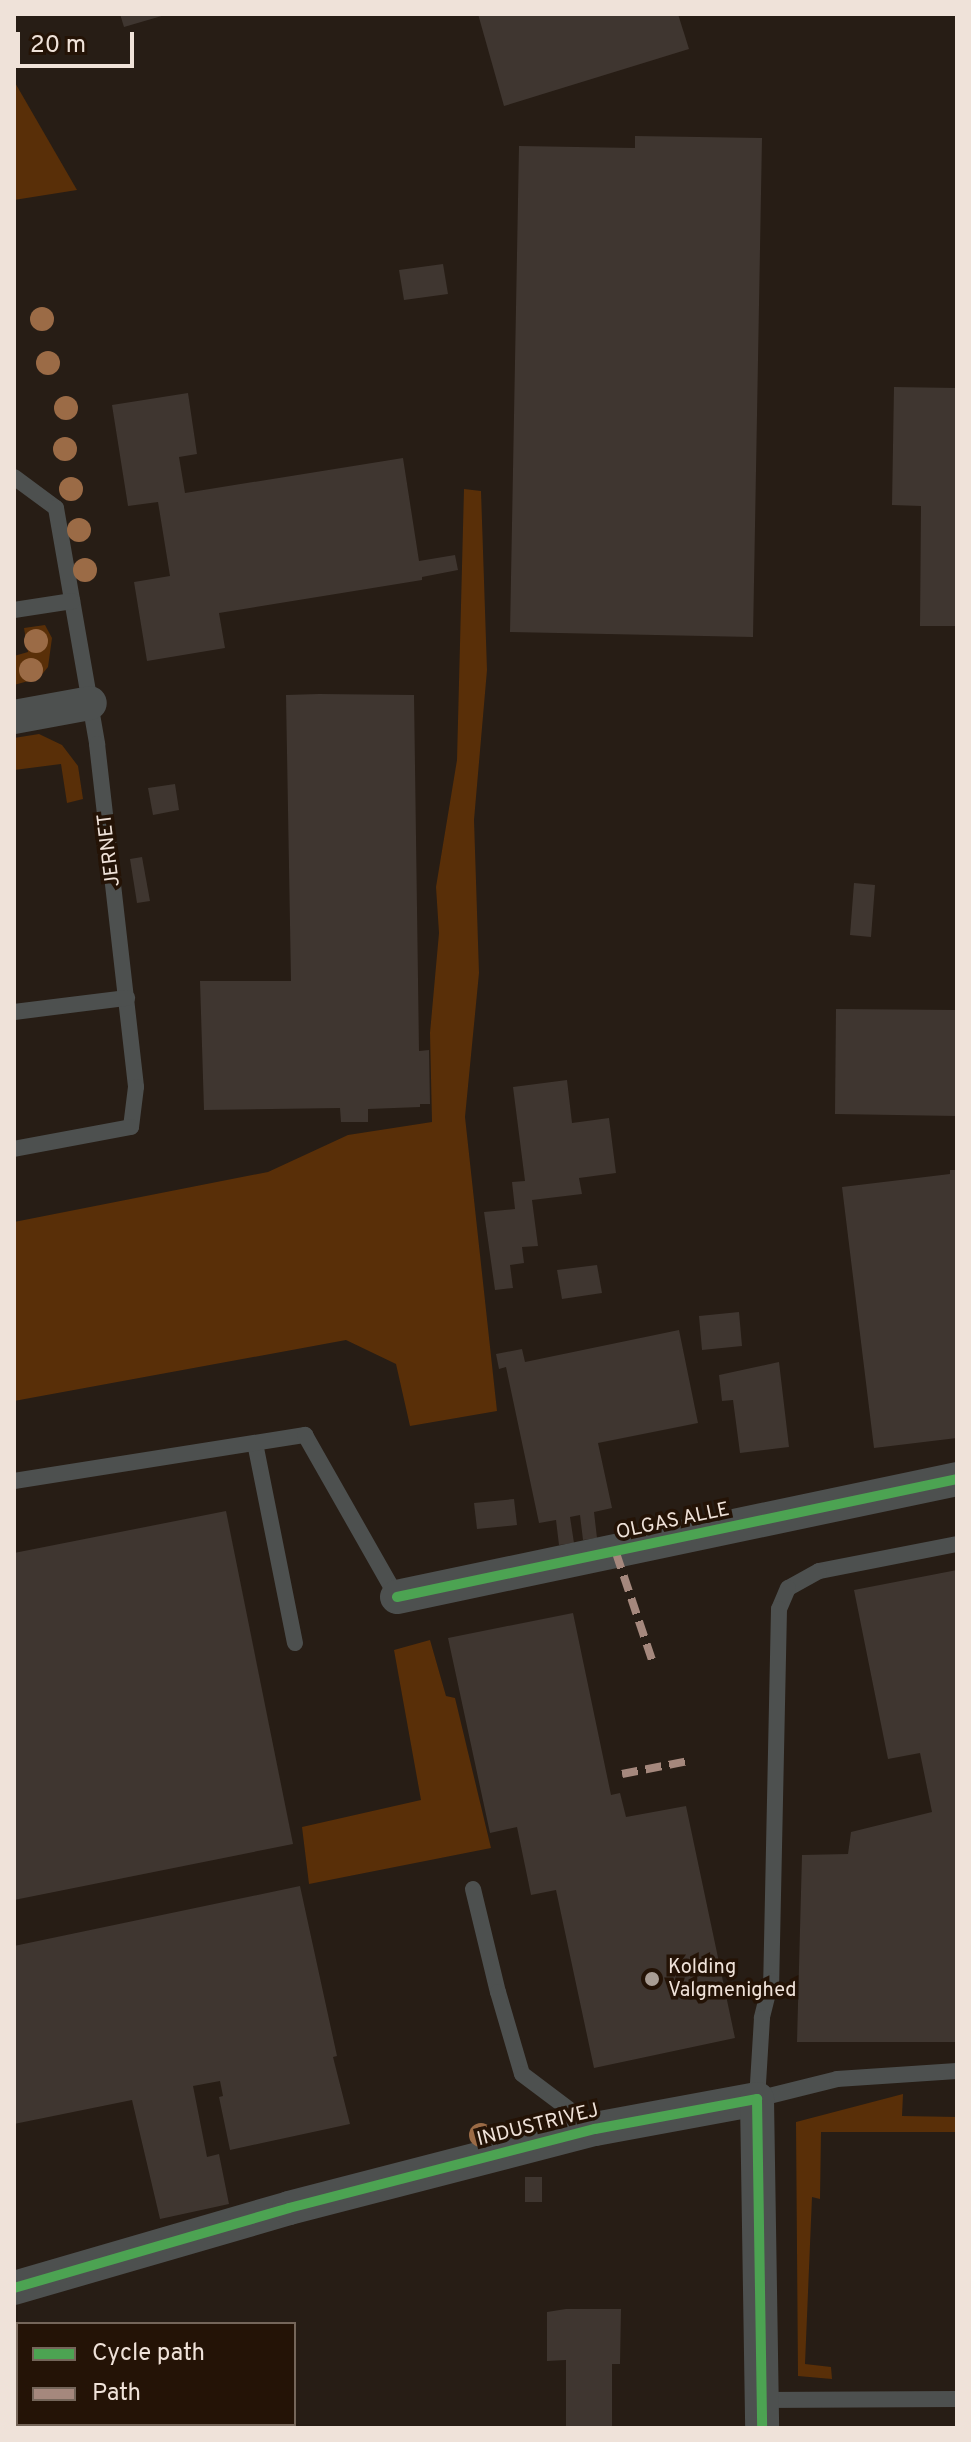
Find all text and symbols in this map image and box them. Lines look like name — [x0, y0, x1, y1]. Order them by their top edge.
scale bar — [20, 16, 138, 66]
text: 20 m — [30, 31, 86, 61]
street label: JERNET — [94, 812, 126, 888]
street label: OLGAS ALLE — [614, 1498, 732, 1546]
place label: Kolding Valgmenighed — [668, 1956, 797, 2003]
marker: Kolding Valgmenighed — [643, 1970, 661, 1988]
street label: INDUSTRIVEJ — [475, 2099, 601, 2153]
legend — [16, 2322, 296, 2426]
text: Cycle path — [92, 2339, 205, 2369]
text: Path — [92, 2379, 141, 2409]

